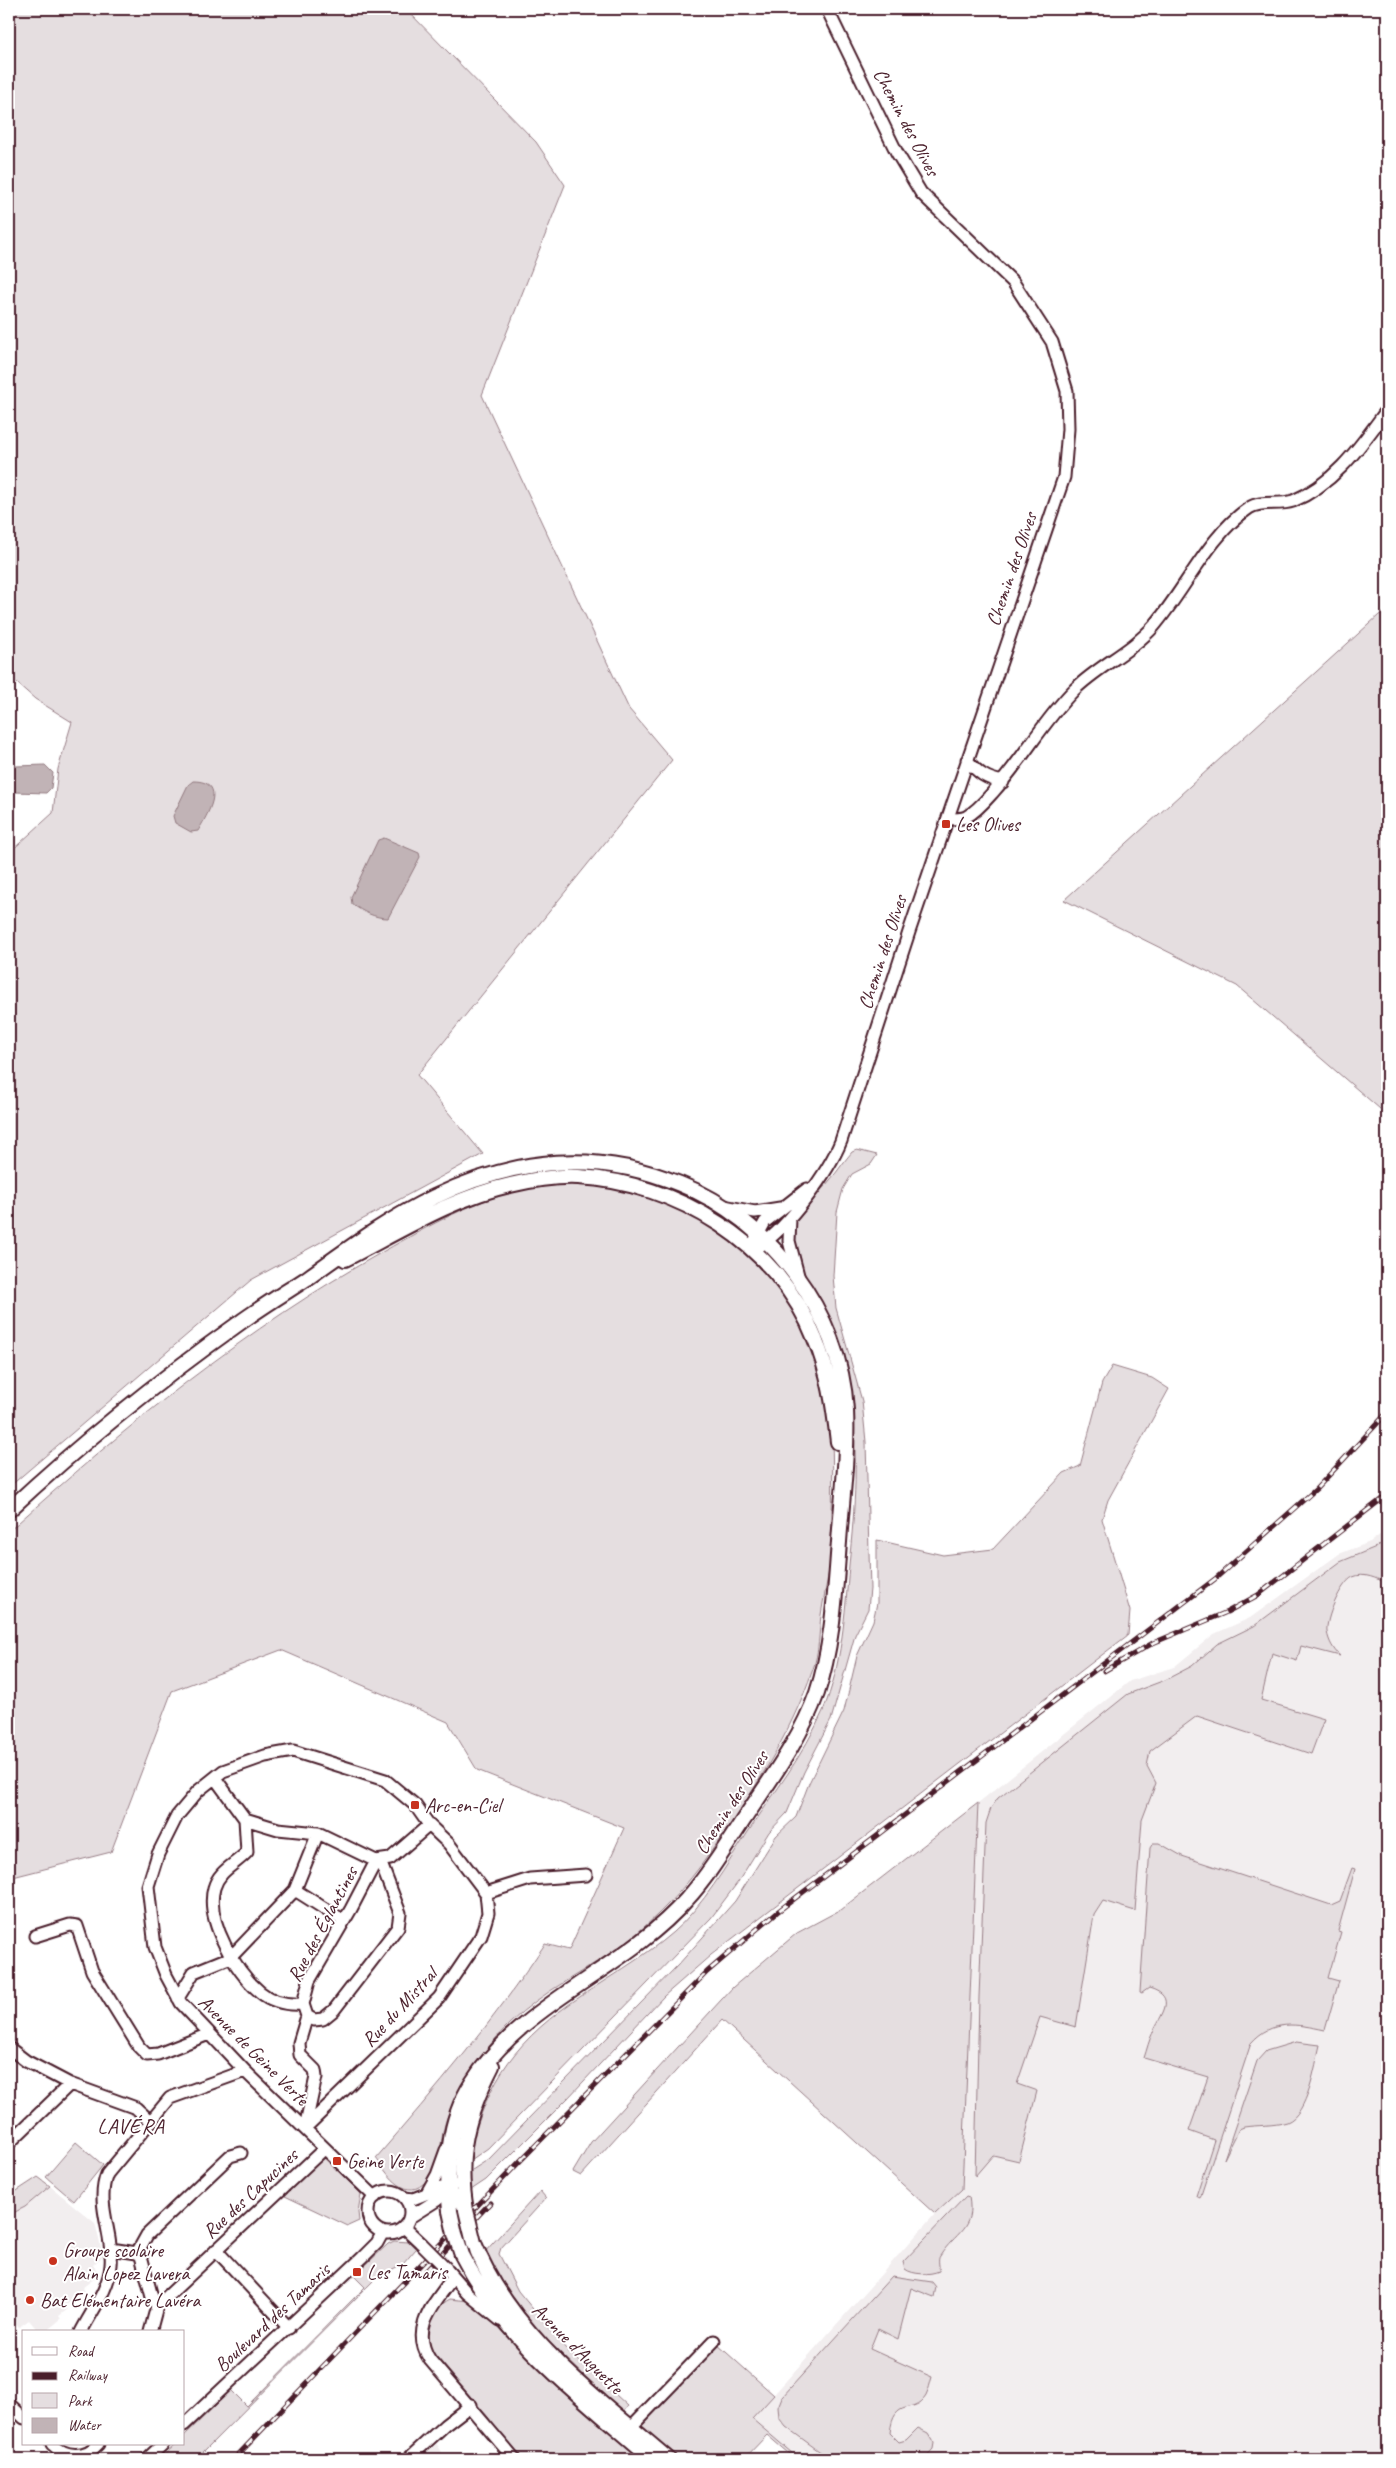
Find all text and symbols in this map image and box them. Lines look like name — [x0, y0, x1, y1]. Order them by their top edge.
street label: Chemin des Olives — [868, 64, 946, 182]
street label: Chemin des Olives — [980, 507, 1043, 629]
place label: Les Olives — [956, 812, 1022, 837]
marker: Les Olives — [940, 818, 952, 830]
street label: Chemin des Olives — [852, 890, 913, 1012]
street label: Chemin des Olives — [689, 1744, 775, 1859]
place label: Arc-en-Ciel — [425, 1793, 504, 1818]
marker: Arc-en-Ciel — [409, 1799, 421, 1811]
street label: Rue des Églantines — [282, 1860, 364, 1986]
street label: Rue du Mistral — [356, 1960, 445, 2052]
street label: Avenue de Geine Verte — [193, 1990, 315, 2112]
district label: LAVÉRA — [97, 2113, 165, 2139]
street label: Rue des Capucines — [197, 2141, 305, 2244]
place label: Geine Verte — [347, 2149, 425, 2174]
marker: Geine Verte — [331, 2155, 343, 2167]
place label: Groupe scolaire Alain Lopez Lavera — [63, 2238, 190, 2286]
marker: Groupe scolaire Alain Lopez Lavera — [47, 2255, 59, 2267]
street label: Boulevard des Tamaris — [209, 2256, 337, 2377]
place label: Les Tamaris — [367, 2260, 449, 2285]
marker: Les Tamaris — [351, 2266, 363, 2278]
place label: Bat Elémentaire Lavéra — [40, 2288, 201, 2313]
marker: Bat Elémentaire Lavéra — [24, 2294, 36, 2306]
street label: Avenue d'Auguette — [527, 2297, 630, 2400]
legend — [22, 2330, 185, 2446]
text: Road — [68, 2342, 95, 2361]
text: Railway — [68, 2366, 109, 2385]
text: Park — [68, 2392, 93, 2411]
text: Water — [68, 2416, 102, 2435]

